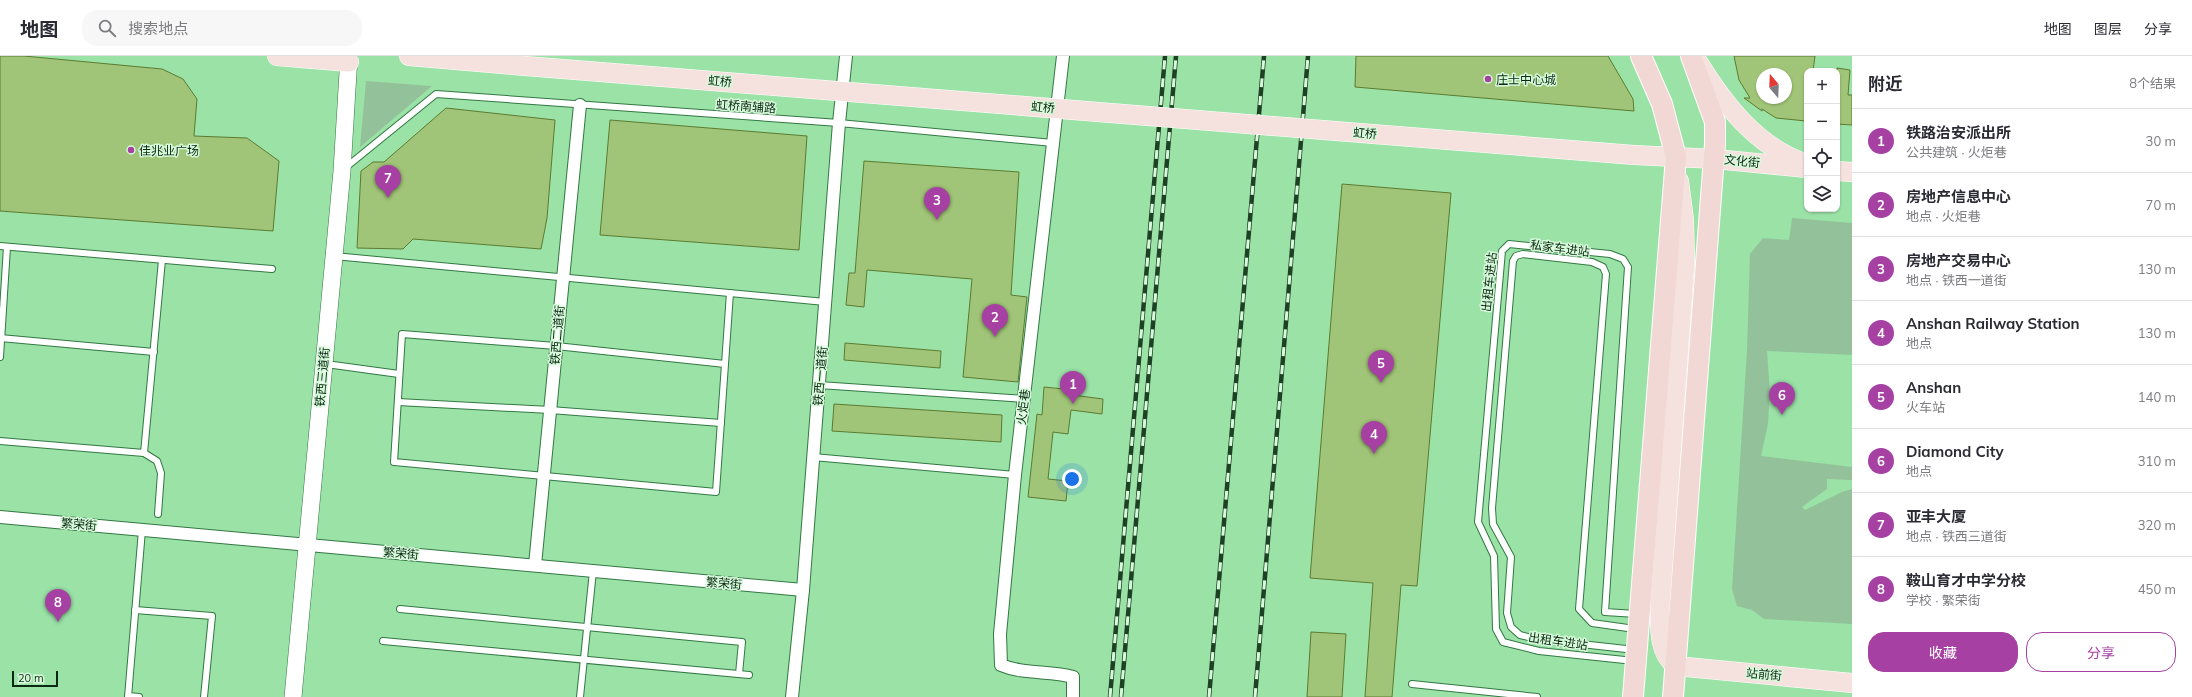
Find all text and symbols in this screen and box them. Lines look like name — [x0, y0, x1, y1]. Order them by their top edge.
search box — [82, 10, 362, 46]
text: 地图 — [20, 17, 58, 41]
icon: search — [96, 17, 118, 39]
text: 搜索地点 — [128, 19, 188, 38]
text: 地图 — [2044, 20, 2072, 38]
text: 图层 — [2094, 20, 2122, 38]
text: 分享 — [2144, 20, 2172, 38]
north arrow — [1756, 68, 1792, 104]
map controls — [1804, 68, 1840, 212]
button: + — [1804, 68, 1840, 104]
street label: 虹桥 — [707, 72, 733, 90]
place label: 庄士中心城 — [1496, 72, 1556, 87]
text: 附近 — [1868, 73, 1902, 94]
marker: 庄士中心城 — [1483, 74, 1493, 84]
text: 8个结果 — [2129, 75, 2176, 91]
street label: 虹桥南辅路 — [716, 96, 776, 116]
street label: 虹桥 — [1030, 98, 1056, 116]
button: − — [1804, 104, 1840, 140]
text: 铁路治安派出所 — [1906, 123, 2011, 142]
street label: 虹桥 — [1352, 124, 1378, 142]
text: 1 — [1877, 133, 1885, 149]
text: 30 m — [2146, 133, 2176, 149]
button: locate — [1804, 140, 1840, 176]
place label: 佳兆业广场 — [139, 143, 199, 158]
text: 公共建筑 · 火炬巷 — [1906, 144, 2007, 160]
marker: 佳兆业广场 — [126, 145, 136, 155]
street label: 文化街 — [1723, 152, 1761, 170]
pin: 7 — [375, 165, 401, 198]
button: layers — [1804, 176, 1840, 212]
pin: 3 — [924, 187, 950, 220]
text: 房地产信息中心 — [1906, 187, 2011, 206]
text: 2 — [1877, 197, 1885, 213]
text: 70 m — [2146, 197, 2176, 213]
text: 地点 · 火炬巷 — [1906, 208, 1981, 224]
street label: 私家车进站 — [1529, 237, 1591, 259]
street label: 出租车进站 — [1478, 251, 1500, 313]
text: 房地产交易中心 — [1906, 251, 2011, 270]
text: 3 — [1877, 261, 1885, 277]
text: 130 m — [2138, 261, 2176, 277]
text: 地点 · 铁西一道街 — [1906, 272, 2007, 288]
street label: 铁西二道街 — [547, 304, 567, 366]
pin: 2 — [982, 304, 1008, 337]
text: Anshan Railway Station — [1906, 314, 2080, 333]
text: 4 — [1877, 325, 1885, 341]
text: 130 m — [2138, 325, 2176, 341]
text: 地点 — [1906, 335, 1932, 351]
street label: 铁西一道街 — [810, 345, 830, 407]
street label: 铁西三道街 — [312, 346, 332, 408]
pin: 5 — [1368, 350, 1394, 383]
pin: 1 — [1060, 371, 1086, 404]
text: Anshan — [1906, 378, 1961, 397]
pin: 6 — [1769, 382, 1795, 415]
street label: 火炬巷 — [1013, 388, 1033, 426]
text: 5 — [1877, 389, 1885, 405]
text: 140 m — [2138, 389, 2176, 405]
text: 火车站 — [1906, 399, 1945, 415]
pin: 4 — [1361, 421, 1387, 454]
text: Diamond City — [1906, 442, 2004, 461]
text: 6 — [1877, 453, 1885, 469]
text: 310 m — [2138, 453, 2176, 469]
text: 地点 — [1906, 463, 1932, 479]
your location — [1062, 469, 1082, 489]
text: 亚丰大厦 — [1906, 507, 1966, 526]
street label: 繁荣街 — [60, 515, 98, 533]
text: 7 — [1877, 517, 1885, 533]
text: 320 m — [2138, 517, 2176, 533]
text: 地点 · 铁西三道街 — [1906, 528, 2007, 544]
street label: 繁荣街 — [382, 544, 420, 562]
text: 鞍山育才中学分校 — [1906, 571, 2026, 590]
street label: 繁荣街 — [705, 574, 743, 592]
text: 8 — [1877, 581, 1885, 597]
text: 450 m — [2138, 581, 2176, 597]
pin: 8 — [45, 589, 71, 622]
text: 学校 · 繁荣街 — [1906, 592, 1981, 608]
street label: 出租车进站 — [1527, 629, 1589, 653]
button: 收藏 — [1868, 632, 2018, 672]
button: 分享 — [2026, 632, 2176, 672]
street label: 站前街 — [1745, 665, 1783, 683]
scale bar — [12, 669, 58, 688]
text: 20 m — [18, 671, 44, 685]

